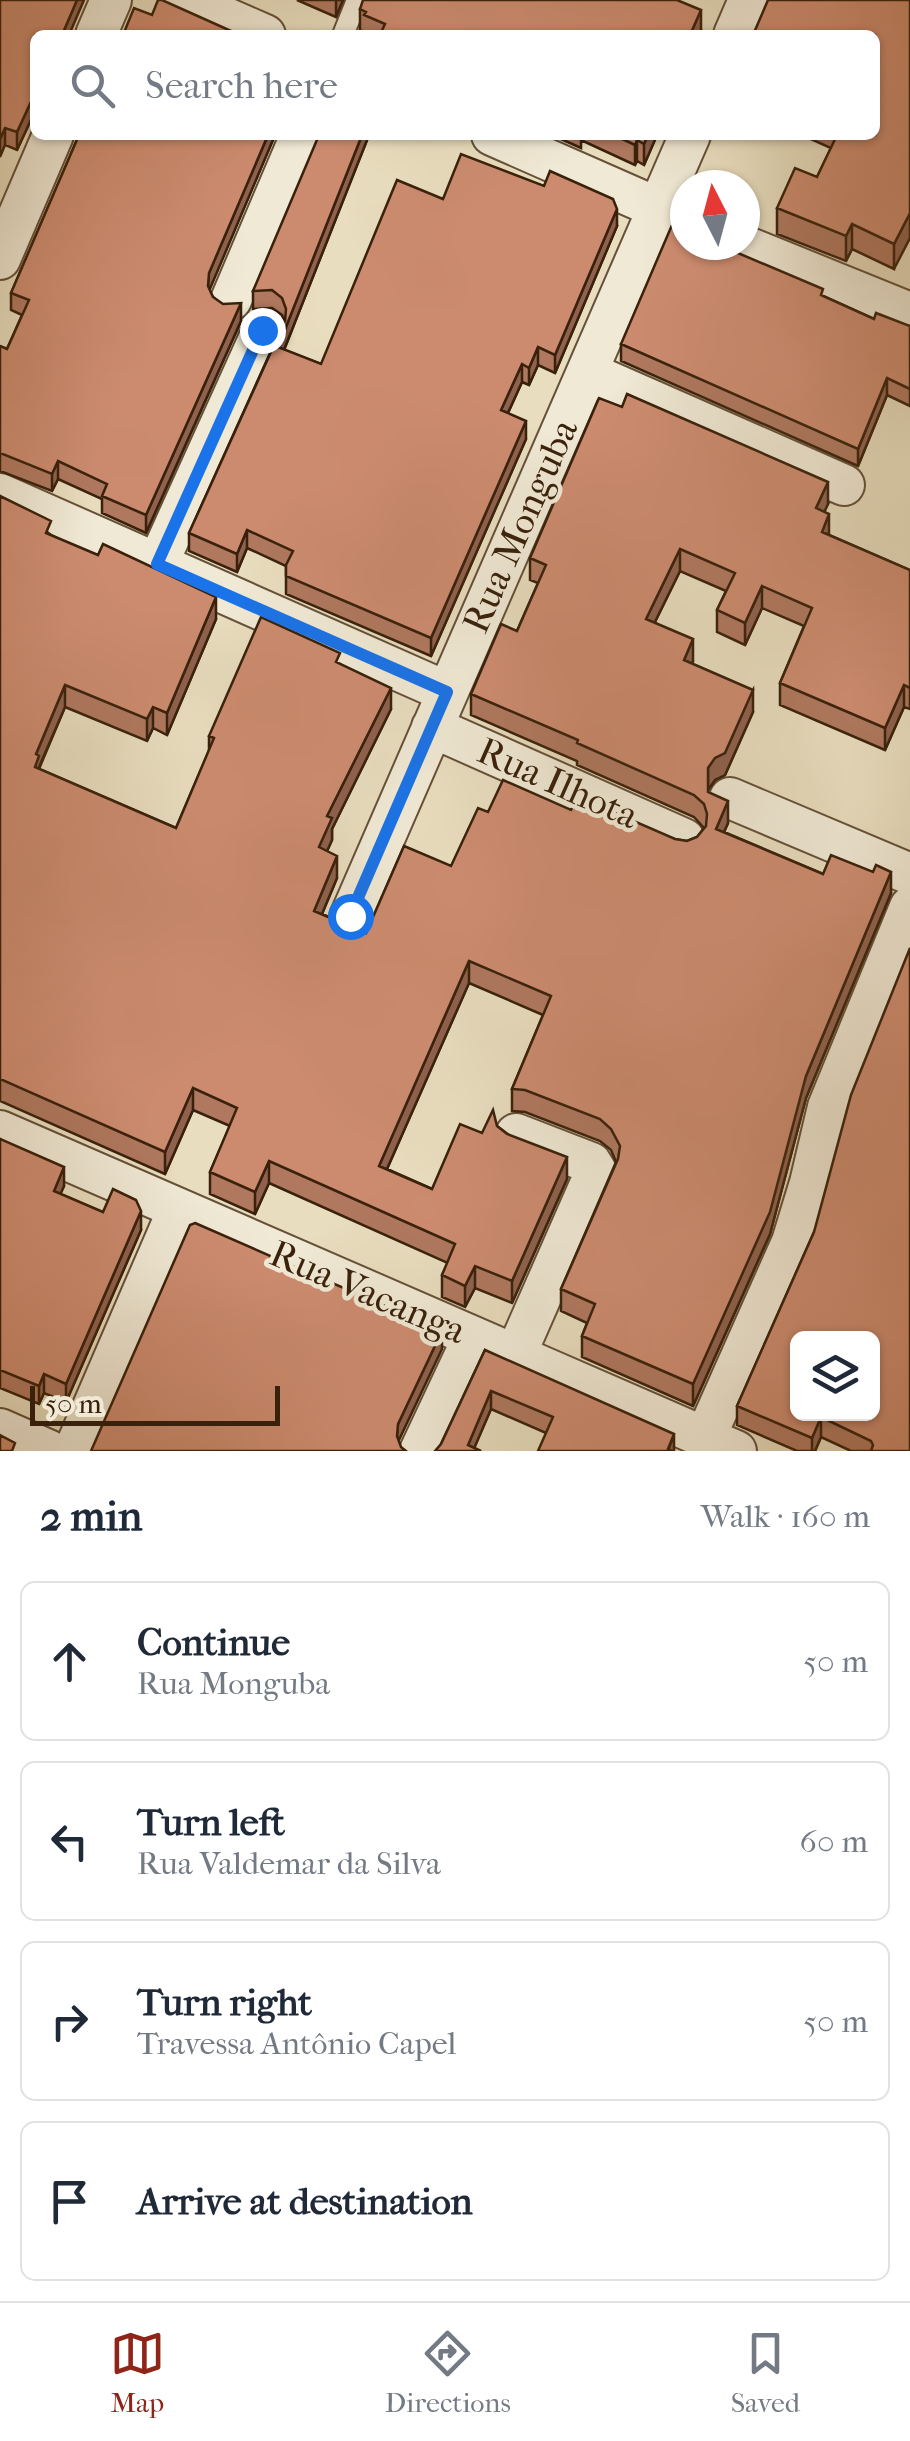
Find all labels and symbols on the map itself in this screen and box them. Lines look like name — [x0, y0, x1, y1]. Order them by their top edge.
north arrow — [670, 170, 760, 260]
route end — [240, 308, 286, 354]
street label: Rua Monguba — [453, 412, 587, 640]
street label: Rua Ilhota — [471, 728, 646, 838]
route start — [328, 894, 374, 940]
street label: Rua Vacanga — [263, 1231, 473, 1354]
scale bar — [30, 1381, 280, 1426]

